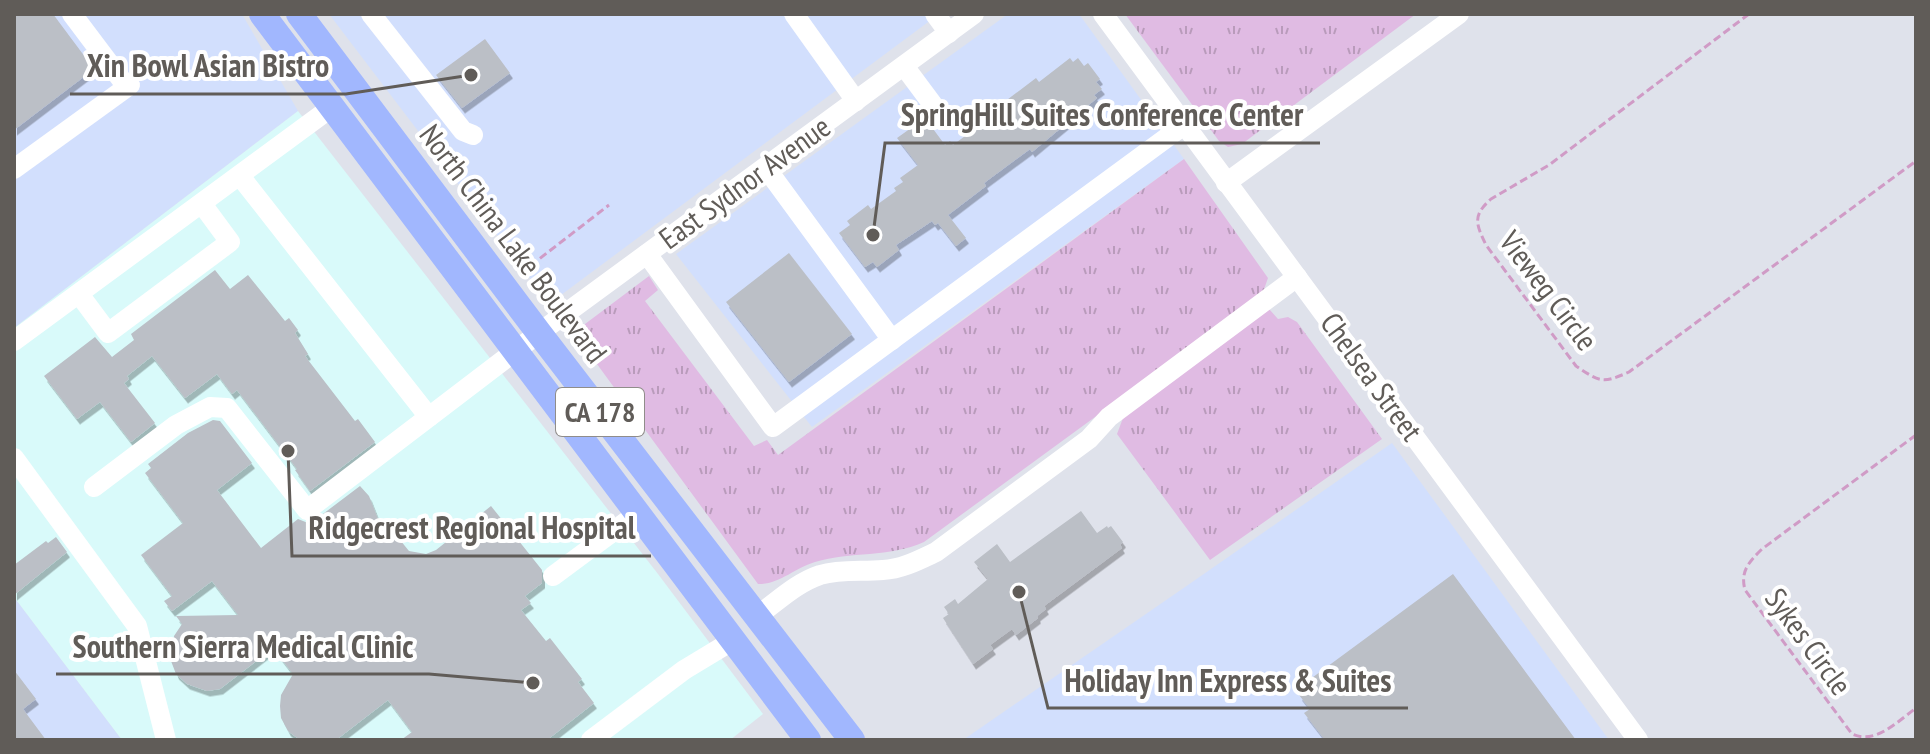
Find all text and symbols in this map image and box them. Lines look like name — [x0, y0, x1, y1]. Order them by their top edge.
callout: Xin Bowl Asian Bistro — [70, 38, 346, 94]
text: Xin Bowl Asian Bistro — [87, 44, 329, 86]
callout: SpringHill Suites Conference Center — [885, 87, 1320, 143]
text: SpringHill Suites Conference Center — [901, 93, 1304, 135]
street label: East Sydnor Avenue — [651, 106, 837, 257]
street label: North China Lake Boulevard — [412, 116, 617, 370]
street label: Vieweg Circle — [1491, 222, 1607, 358]
street label: Chelsea Street — [1313, 304, 1432, 449]
road number: CA 178 — [556, 388, 644, 436]
callout: Ridgecrest Regional Hospital — [292, 500, 651, 556]
text: Ridgecrest Regional Hospital — [308, 506, 636, 548]
street label: Sykes Circle — [1757, 580, 1861, 702]
callout: Southern Sierra Medical Clinic — [56, 618, 429, 674]
text: Southern Sierra Medical Clinic — [73, 625, 413, 667]
callout: Holiday Inn Express & Suites — [1048, 652, 1408, 708]
text: Holiday Inn Express & Suites — [1065, 659, 1391, 701]

